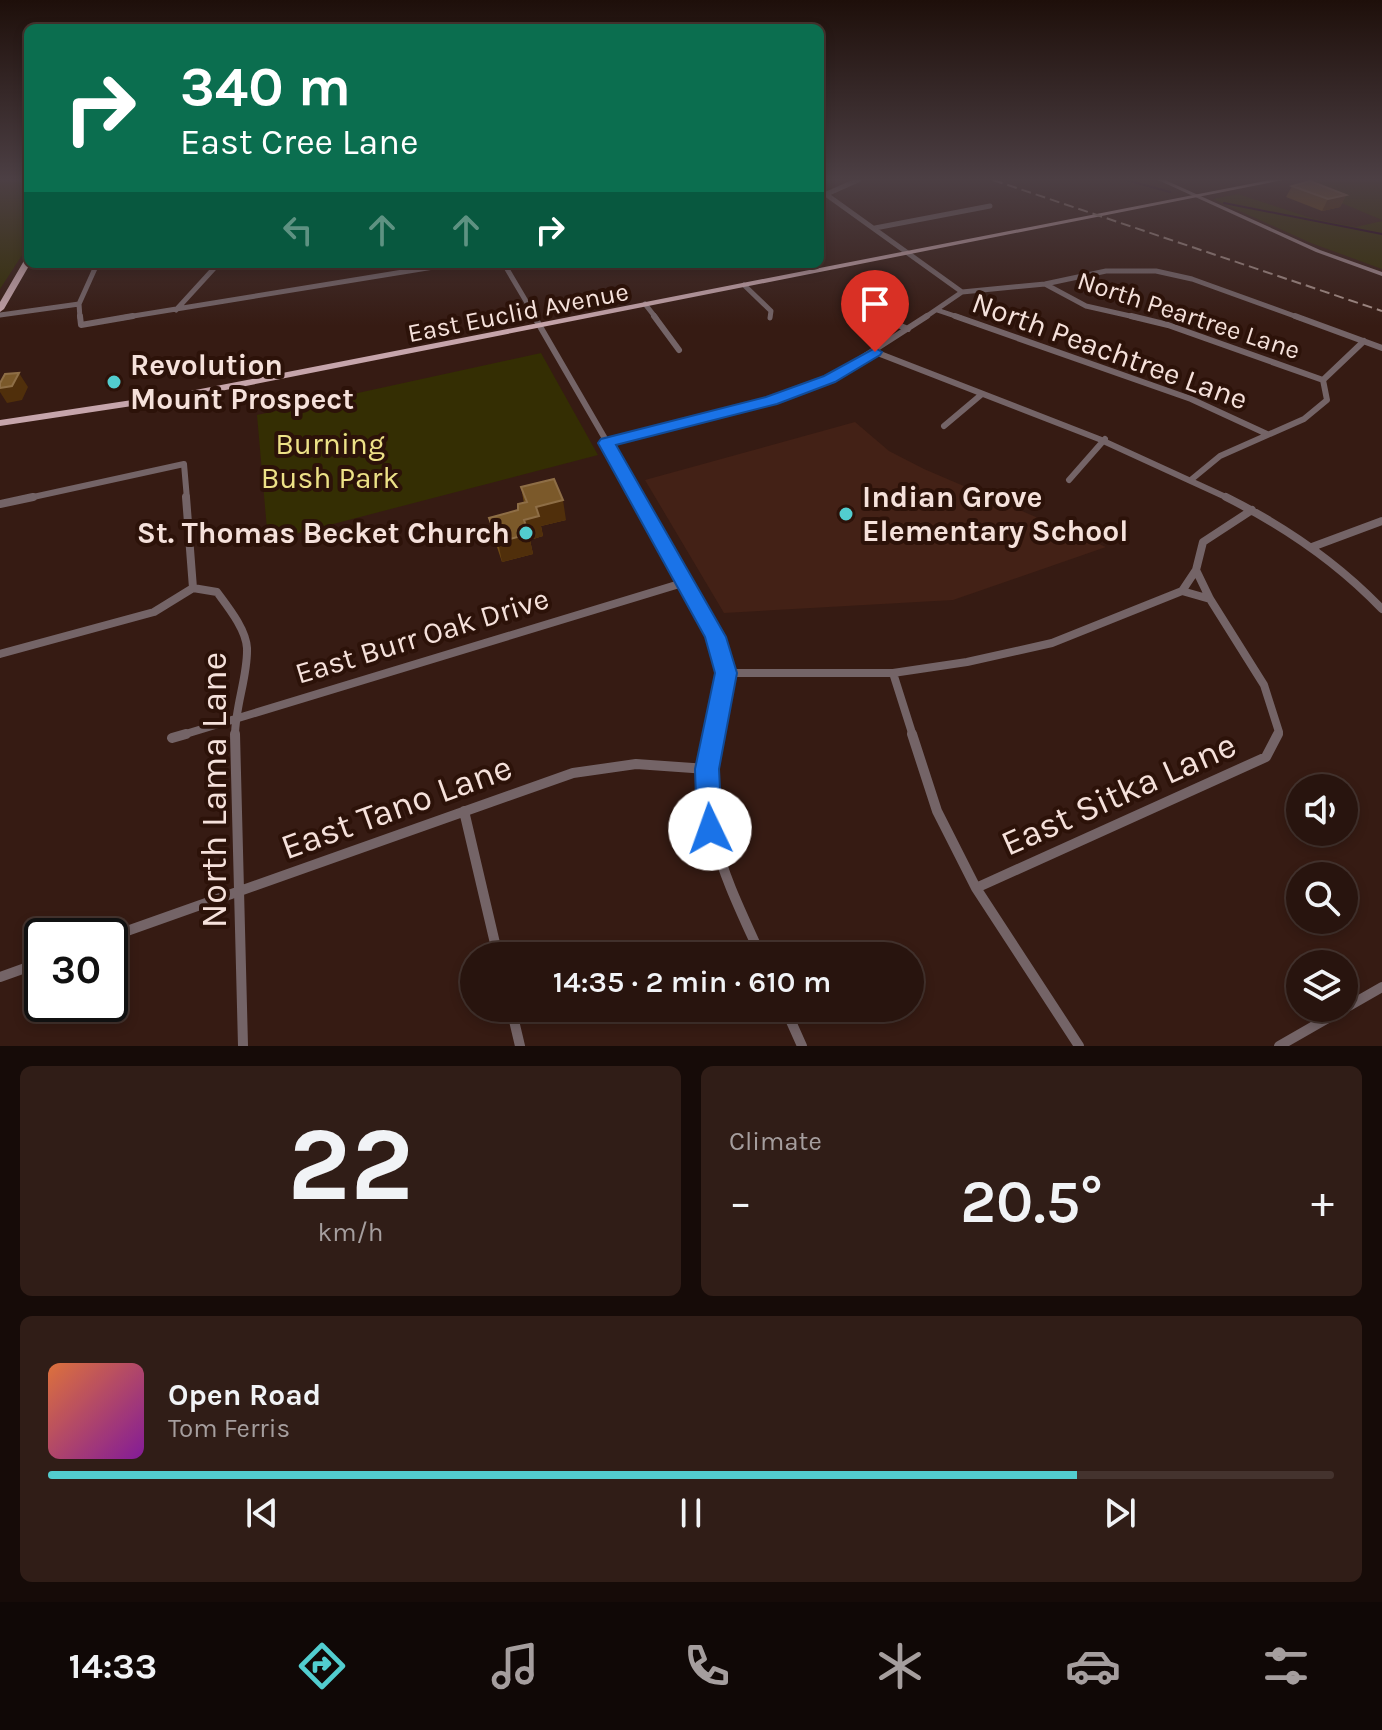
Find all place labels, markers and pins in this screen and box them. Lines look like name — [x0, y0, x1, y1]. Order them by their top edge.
pin — [841, 270, 909, 352]
place label: Revolution Mount Prospect — [130, 347, 354, 417]
marker: Revolution Mount Prospect — [105, 373, 123, 391]
place label: Indian Grove Elementary School — [862, 479, 1128, 549]
marker: Indian Grove Elementary School — [837, 505, 855, 523]
place label: St. Thomas Becket Church — [137, 515, 510, 551]
marker: St. Thomas Becket Church — [517, 524, 535, 542]

